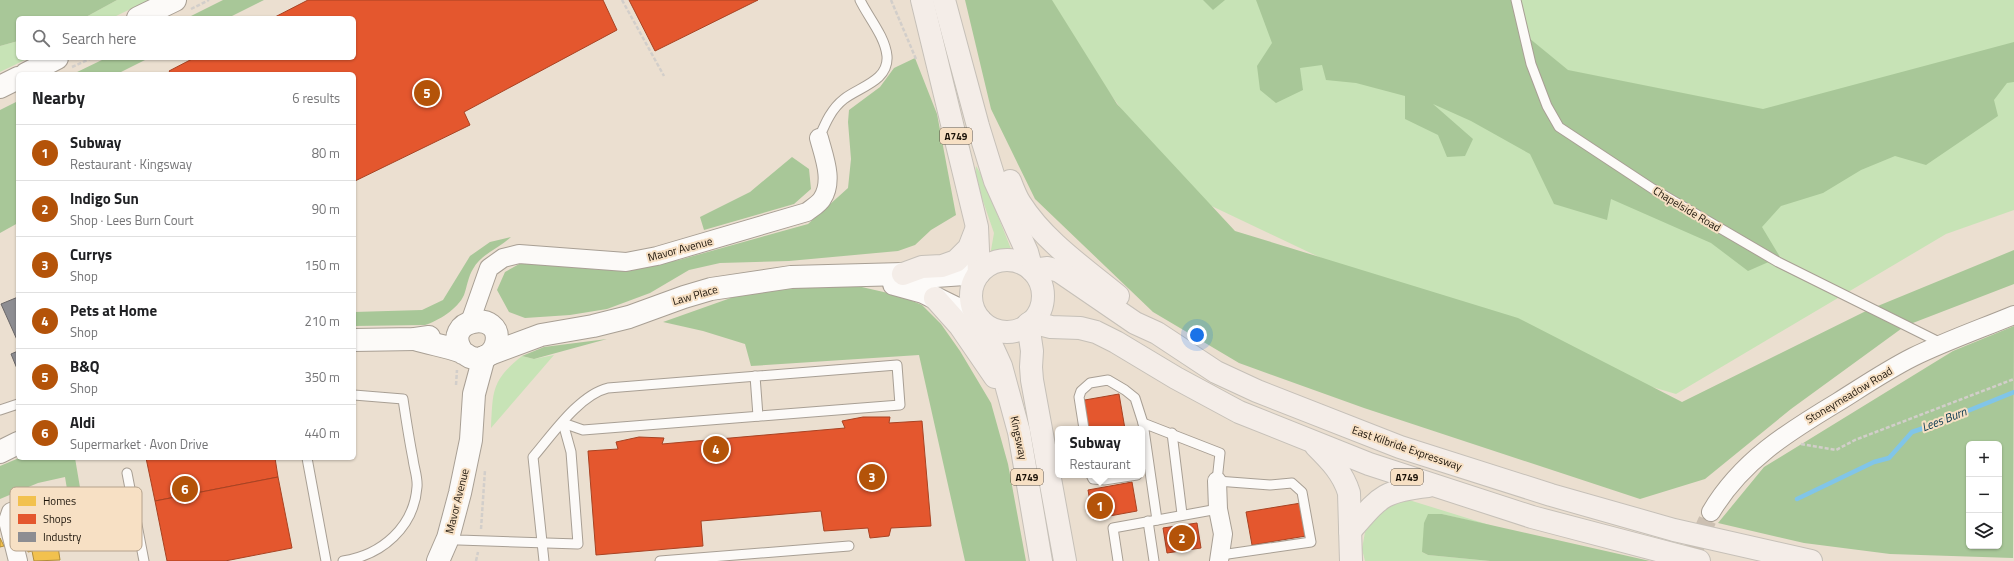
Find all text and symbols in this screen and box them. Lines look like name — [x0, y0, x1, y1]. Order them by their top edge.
search box — [16, 16, 356, 60]
icon: search — [30, 27, 52, 49]
text: Search here — [62, 27, 136, 50]
pin: 5 — [414, 78, 440, 108]
text: Nearby — [32, 85, 85, 111]
text: 6 results — [292, 88, 340, 108]
road number: A749 — [940, 128, 972, 144]
text: Subway — [70, 131, 121, 154]
text: 1 — [41, 143, 49, 163]
text: 80 m — [312, 143, 340, 163]
text: Restaurant · Kingsway — [70, 154, 192, 174]
street label: Chapelside Road — [1650, 182, 1724, 236]
text: Indigo Sun — [70, 187, 139, 210]
text: 2 — [41, 199, 49, 219]
text: 90 m — [312, 199, 340, 219]
text: Shop · Lees Burn Court — [70, 210, 194, 230]
street label: Mavor Avenue — [646, 233, 715, 265]
text: Currys — [70, 243, 112, 266]
text: 3 — [41, 255, 49, 275]
text: 150 m — [304, 255, 340, 275]
text: Shop — [70, 266, 98, 286]
street label: Law Place — [670, 281, 720, 309]
text: Pets at Home — [70, 299, 157, 322]
text: 4 — [41, 311, 49, 331]
text: 210 m — [304, 311, 340, 331]
text: Shop — [70, 322, 98, 342]
your location — [1187, 325, 1207, 345]
text: B&Q — [70, 355, 99, 378]
street label: Stoneymeadow Road — [1803, 363, 1896, 427]
text: 5 — [41, 367, 49, 387]
text: 350 m — [304, 367, 340, 387]
text: Shop — [70, 378, 98, 398]
water label: Lees Burn — [1919, 401, 1970, 436]
text: Aldi — [70, 411, 95, 434]
street label: Kingsway — [1007, 415, 1032, 462]
street label: East Kilbride Expressway — [1350, 422, 1465, 475]
text: 6 — [41, 423, 49, 443]
text: 440 m — [304, 423, 340, 443]
popup — [1055, 426, 1145, 478]
text: Subway — [1070, 431, 1121, 454]
text: Supermarket · Avon Drive — [70, 434, 208, 454]
pin: 4 — [703, 434, 729, 464]
map controls — [1966, 441, 2002, 549]
button: + — [1966, 441, 2002, 477]
text: Restaurant — [1070, 454, 1131, 474]
pin: 3 — [859, 462, 885, 492]
street label: Mavor Avenue — [441, 466, 473, 535]
road number: A749 — [1011, 469, 1043, 485]
road number: A749 — [1391, 469, 1423, 485]
pin: 6 — [172, 474, 198, 504]
button: − — [1966, 477, 2002, 513]
legend — [10, 487, 142, 551]
pin: 1 — [1087, 491, 1113, 521]
text: Homes — [43, 493, 76, 509]
text: Shops — [43, 511, 72, 527]
button: layers — [1966, 513, 2002, 549]
pin: 2 — [1169, 523, 1195, 553]
text: Industry — [43, 529, 82, 545]

